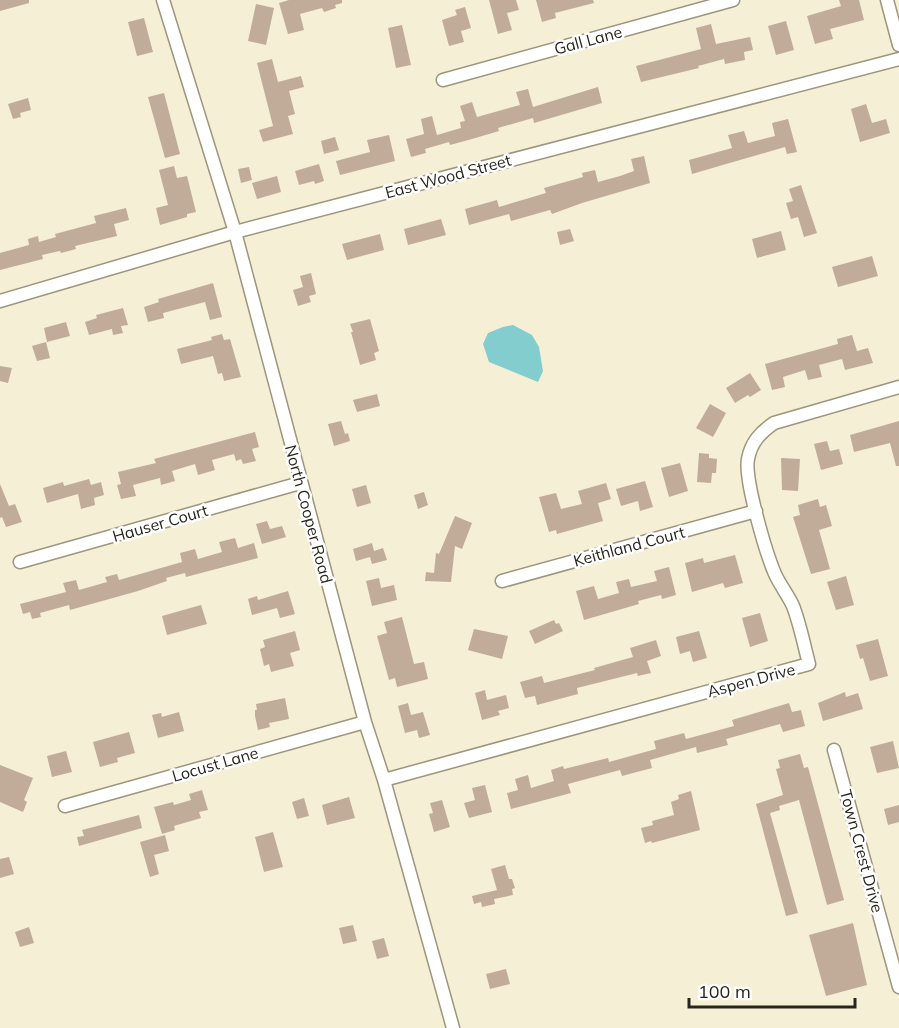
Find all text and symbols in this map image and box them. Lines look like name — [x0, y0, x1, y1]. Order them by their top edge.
street label: Gall Lane — [552, 21, 624, 59]
street label: East Wood Street — [383, 149, 514, 202]
street label: North Cooper Road — [281, 443, 337, 585]
street label: Hauser Court — [110, 500, 210, 546]
street label: Keithland Court — [571, 521, 687, 570]
street label: Aspen Drive — [705, 659, 797, 701]
street label: Locust Lane — [169, 742, 261, 786]
street label: Town Crest Drive — [836, 787, 888, 915]
scale bar — [689, 971, 856, 1009]
text: 100 m — [698, 980, 751, 1003]

